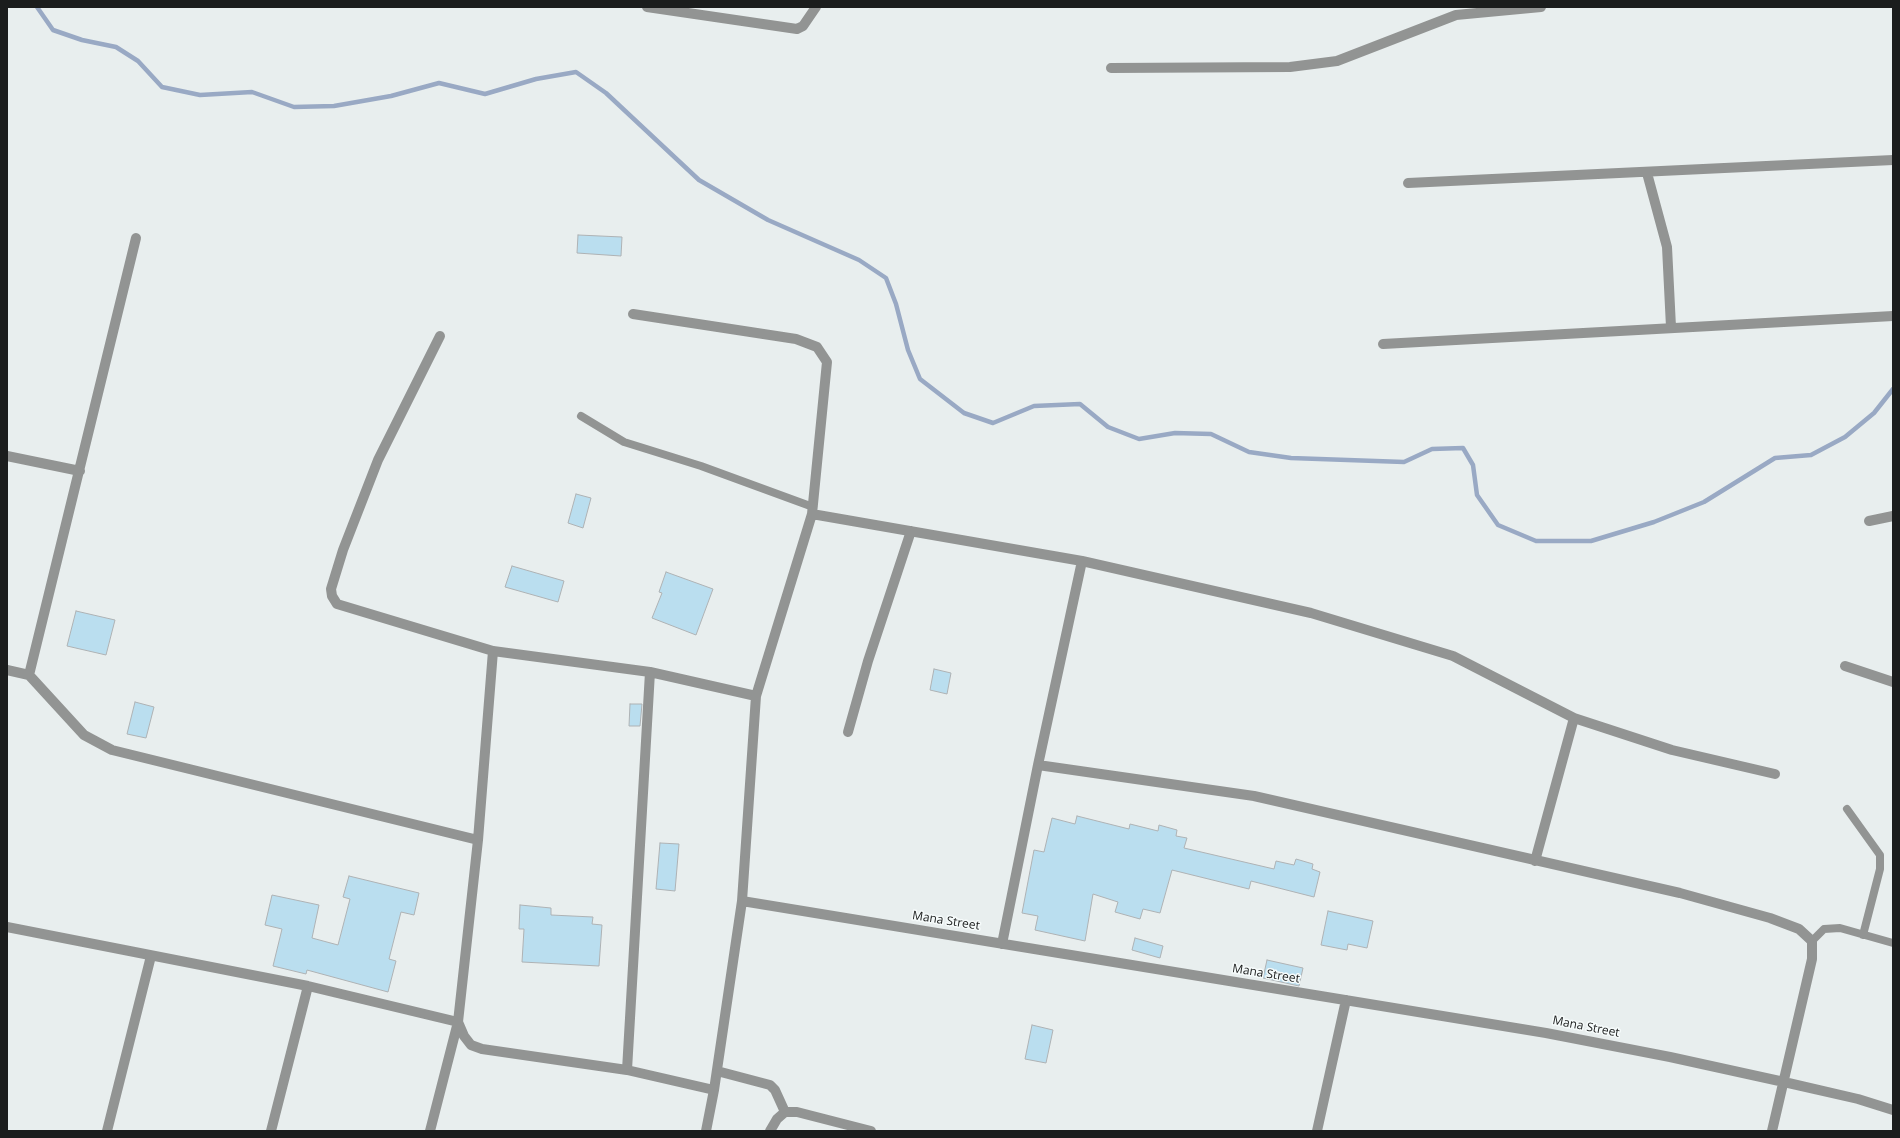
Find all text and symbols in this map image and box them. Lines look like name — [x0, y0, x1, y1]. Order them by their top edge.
street label: Mana Street — [911, 909, 981, 933]
street label: Mana Street — [1231, 962, 1301, 986]
street label: Mana Street — [1551, 1013, 1621, 1041]

